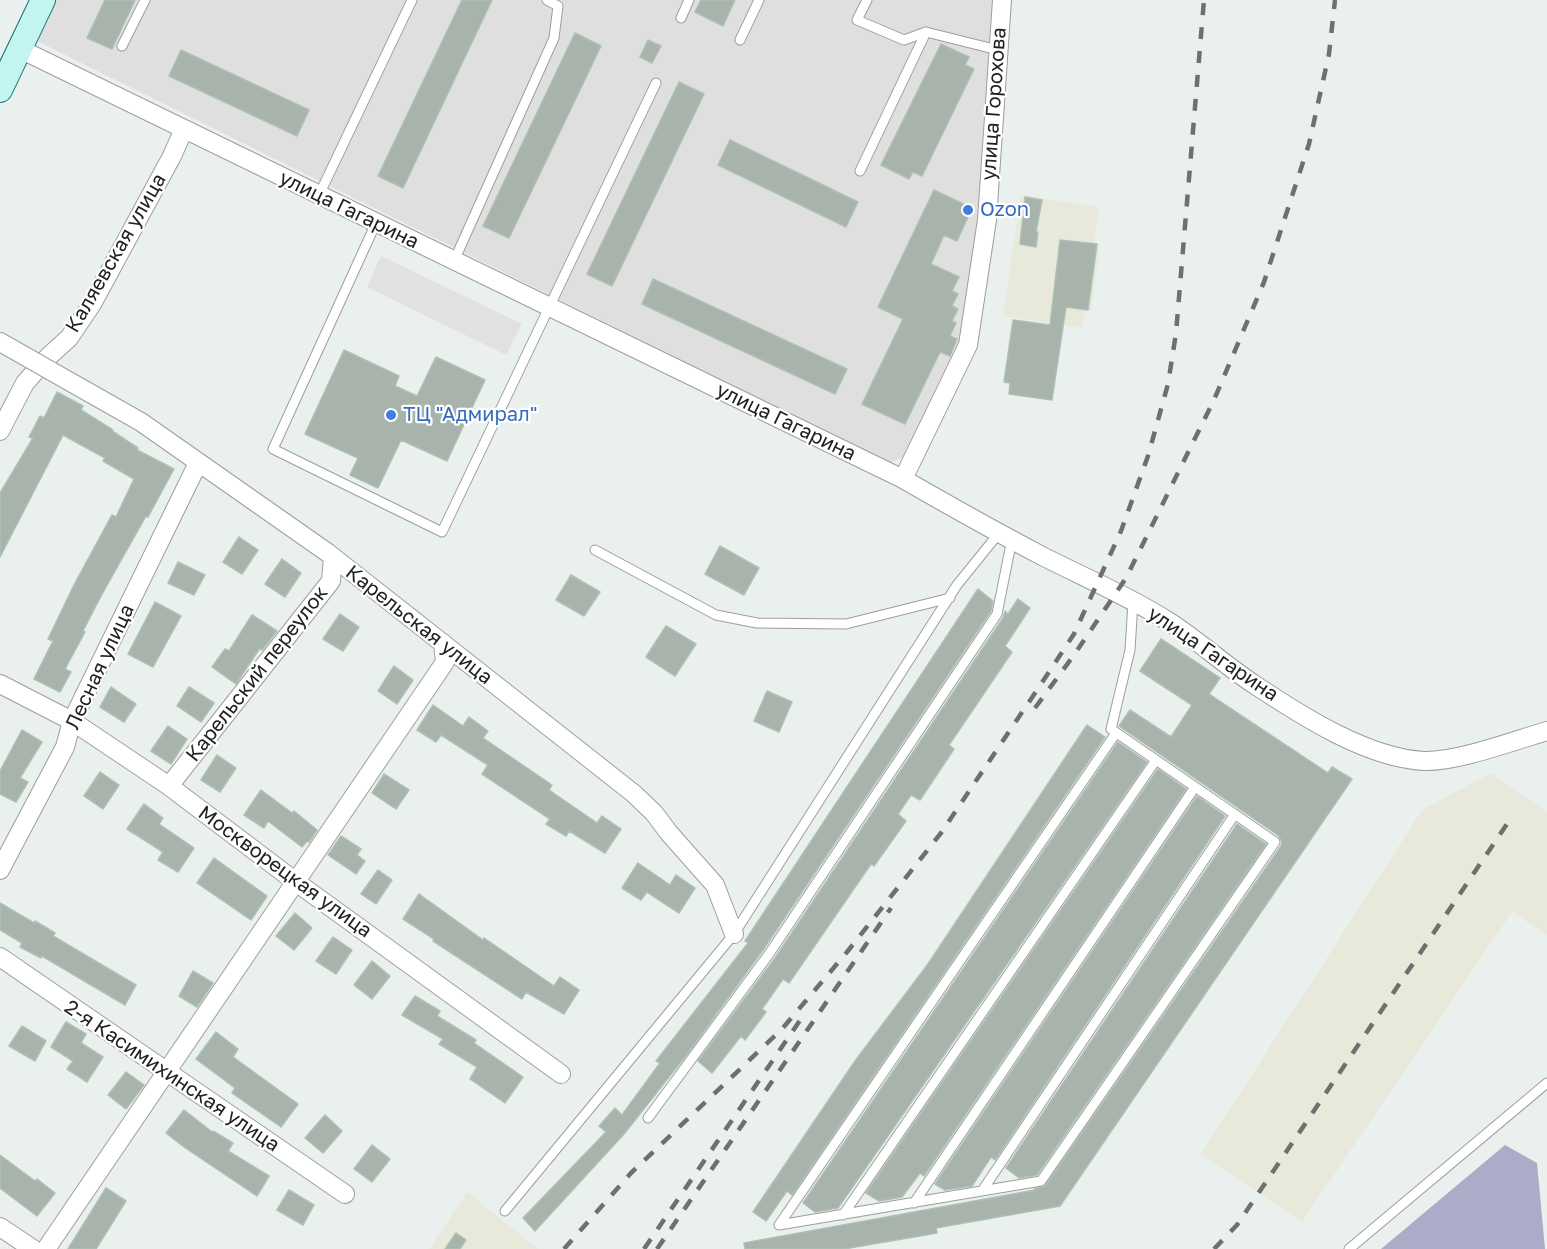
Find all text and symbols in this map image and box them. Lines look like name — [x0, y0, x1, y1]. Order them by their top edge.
street label: улица Горохова — [977, 27, 1011, 181]
street label: улица Гагарина — [275, 166, 423, 254]
street label: Каляевская улица — [61, 169, 171, 337]
place label: Ozon — [980, 198, 1029, 222]
marker: Ozon — [961, 203, 975, 217]
street label: улица Гагарина — [712, 378, 860, 466]
place label: ТЦ "Адмирал" — [403, 403, 537, 427]
marker: ТЦ "Адмирал" — [384, 408, 398, 422]
street label: Карельская улица — [341, 560, 497, 690]
street label: Карельский переулок — [181, 581, 333, 767]
street label: Лесная улица — [61, 601, 139, 733]
street label: улица Гагарина — [1143, 601, 1283, 707]
street label: Москворецкая улица — [193, 801, 377, 943]
street label: 2-я Касимихинская улица — [60, 995, 284, 1157]

